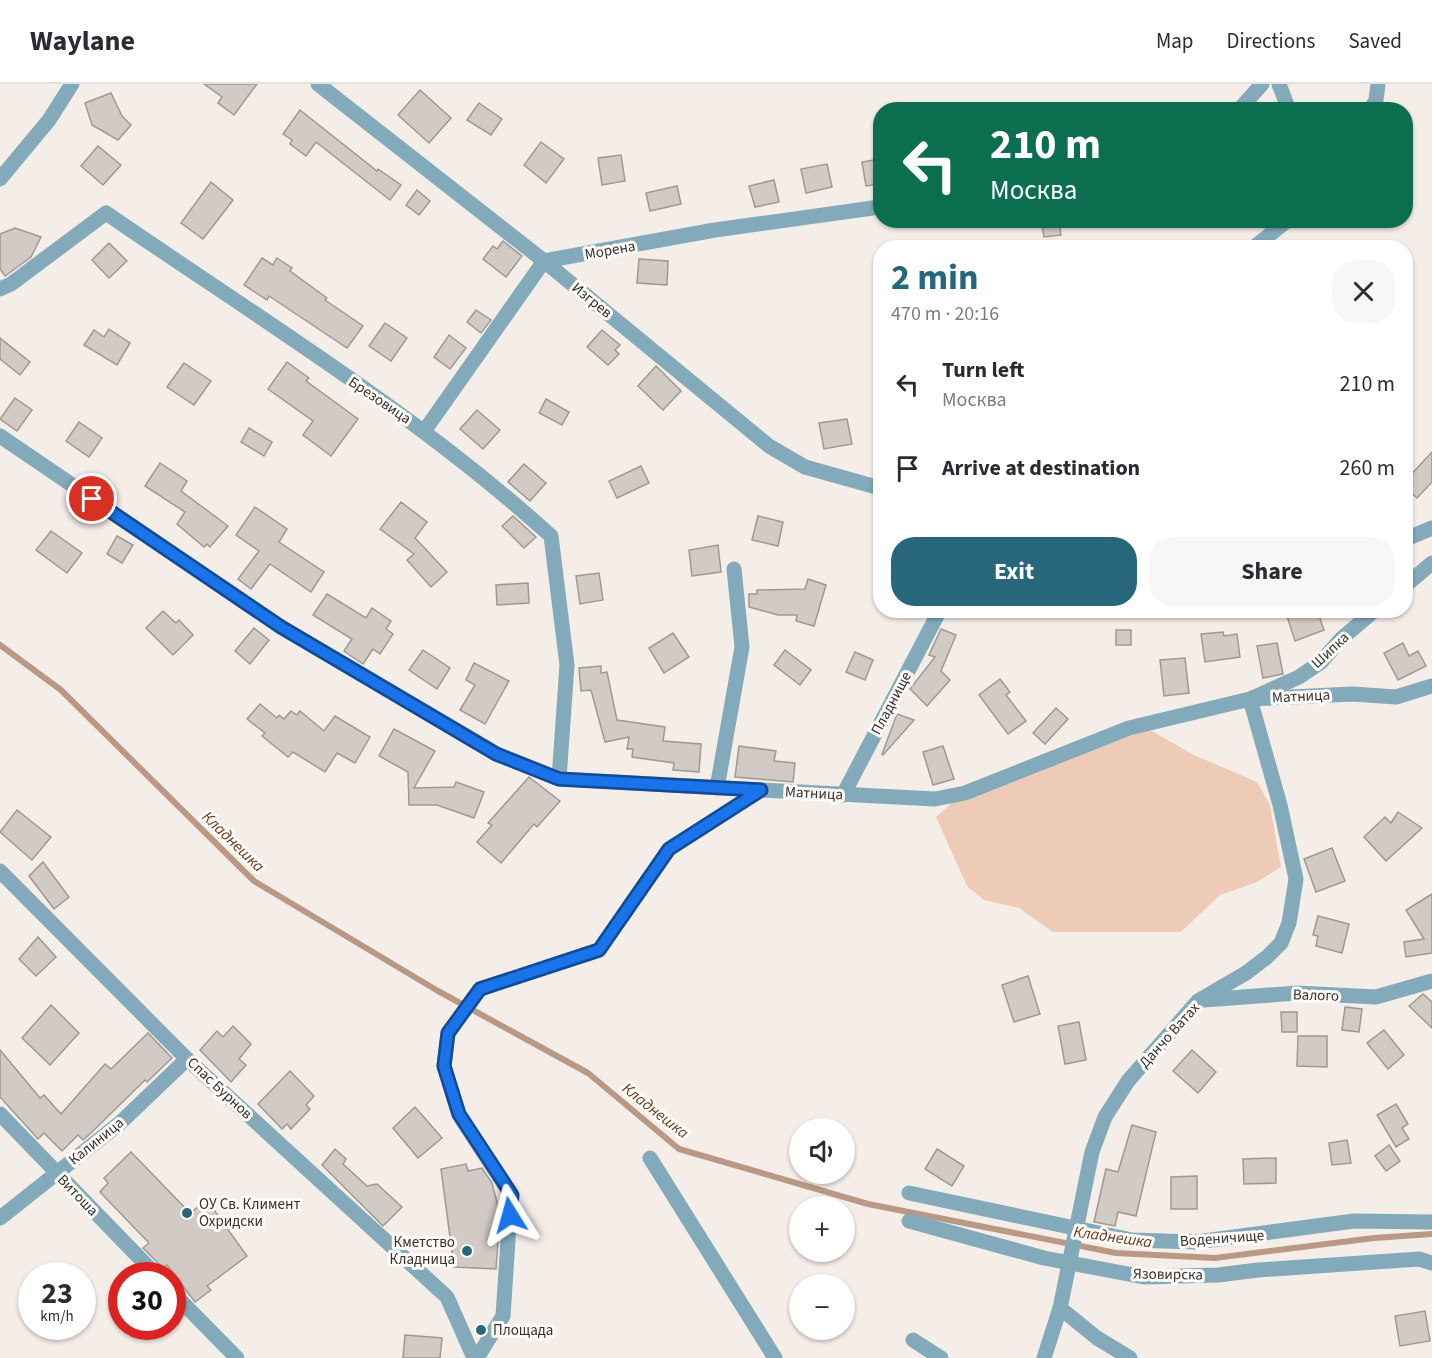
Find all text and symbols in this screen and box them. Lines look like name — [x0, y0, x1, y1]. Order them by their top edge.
text: Waylane — [30, 21, 135, 61]
text: Map — [1156, 26, 1194, 56]
text: Directions — [1227, 26, 1315, 56]
text: Saved — [1348, 26, 1402, 56]
text: 210 m — [990, 115, 1101, 175]
icon: left — [891, 126, 969, 204]
text: Москва — [990, 171, 1077, 210]
street label: Морена — [583, 236, 637, 265]
text: 2 min — [891, 252, 979, 303]
button: close — [1332, 260, 1395, 323]
street label: Изгрев — [567, 278, 617, 323]
text: 470 m · 20:16 — [891, 300, 999, 328]
text: Turn left — [942, 354, 1024, 386]
icon: left — [891, 368, 924, 401]
text: 210 m — [1340, 368, 1395, 400]
street label: Брезовица — [344, 372, 415, 429]
text: Москва — [942, 386, 1007, 414]
icon: arrive — [891, 452, 924, 485]
text: Arrive at destination — [942, 452, 1140, 484]
text: 260 m — [1340, 452, 1395, 484]
pin — [66, 473, 117, 524]
icon: arrive — [75, 482, 108, 515]
button: Exit — [891, 537, 1137, 606]
button: Share — [1149, 537, 1395, 606]
street label: Шипка — [1307, 627, 1354, 673]
street label: Пладнище — [866, 668, 917, 739]
street label: Матница — [1271, 684, 1331, 709]
street label: Матница — [784, 781, 844, 806]
water label: Кладнешка — [197, 806, 270, 877]
street label: Валого — [1293, 984, 1339, 1007]
street label: Данчо Ватах — [1134, 998, 1205, 1073]
street label: Спас Бурнов — [182, 1053, 257, 1124]
water label: Кладнешка — [617, 1078, 694, 1144]
street label: Калиница — [64, 1113, 128, 1170]
map controls — [789, 1118, 855, 1340]
button: sound — [789, 1118, 855, 1184]
street label: Витоша — [52, 1170, 103, 1221]
position arrow — [478, 1183, 542, 1247]
place label: ОУ Св. Климент Охридски — [199, 1194, 300, 1232]
button: + — [789, 1196, 855, 1262]
marker: ОУ Св. Климент Охридски — [180, 1206, 194, 1220]
water label: Кладнешка — [1072, 1221, 1154, 1253]
street label: Воденичище — [1179, 1225, 1265, 1252]
place label: Кметство Кладница — [390, 1232, 455, 1270]
marker: Кметство Кладница — [460, 1244, 474, 1258]
speed limit sign: 30 — [108, 1262, 186, 1340]
street label: Язовирска — [1133, 1263, 1203, 1286]
text: 23 — [41, 1272, 73, 1315]
button: − — [789, 1274, 855, 1340]
text: km/h — [40, 1306, 74, 1327]
place label: Площада — [493, 1320, 553, 1341]
marker: Площада — [474, 1323, 488, 1337]

